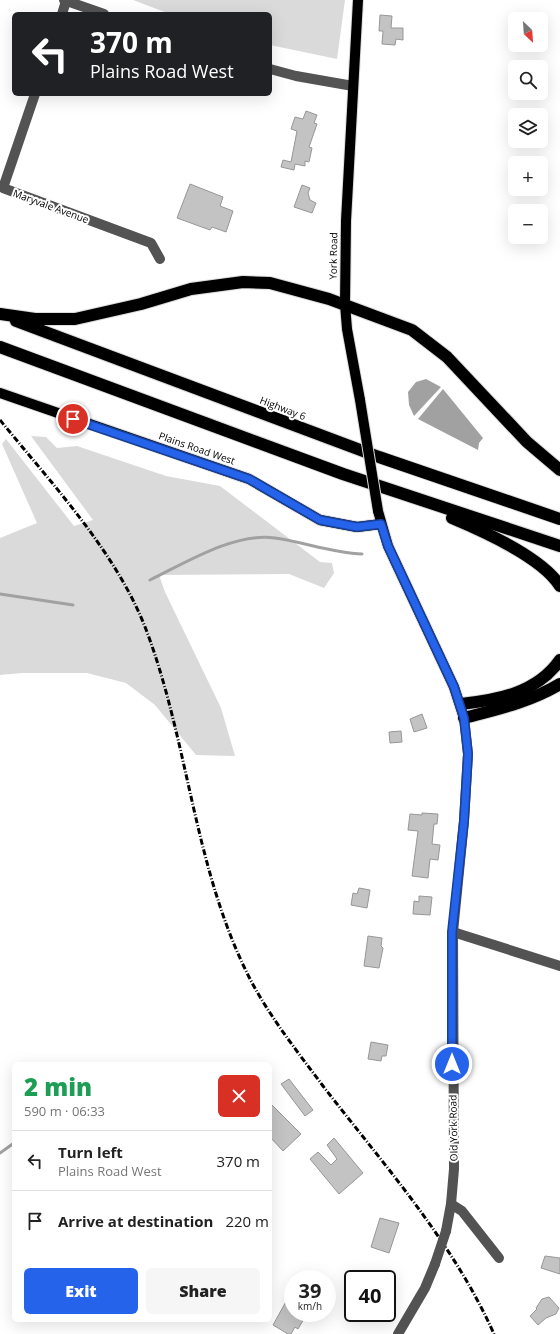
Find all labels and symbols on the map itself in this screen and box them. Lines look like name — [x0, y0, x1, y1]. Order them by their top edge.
north arrow — [508, 12, 548, 52]
street label: Maryvale Avenue — [11, 186, 91, 226]
street label: York Road — [326, 232, 340, 280]
street label: Highway 6 — [258, 393, 308, 423]
pin — [56, 402, 90, 436]
street label: Plains Road West — [157, 428, 237, 468]
position arrow — [431, 1043, 473, 1085]
street label: Old York Road — [445, 1095, 461, 1161]
speed limit sign: 40 — [344, 1270, 396, 1322]

